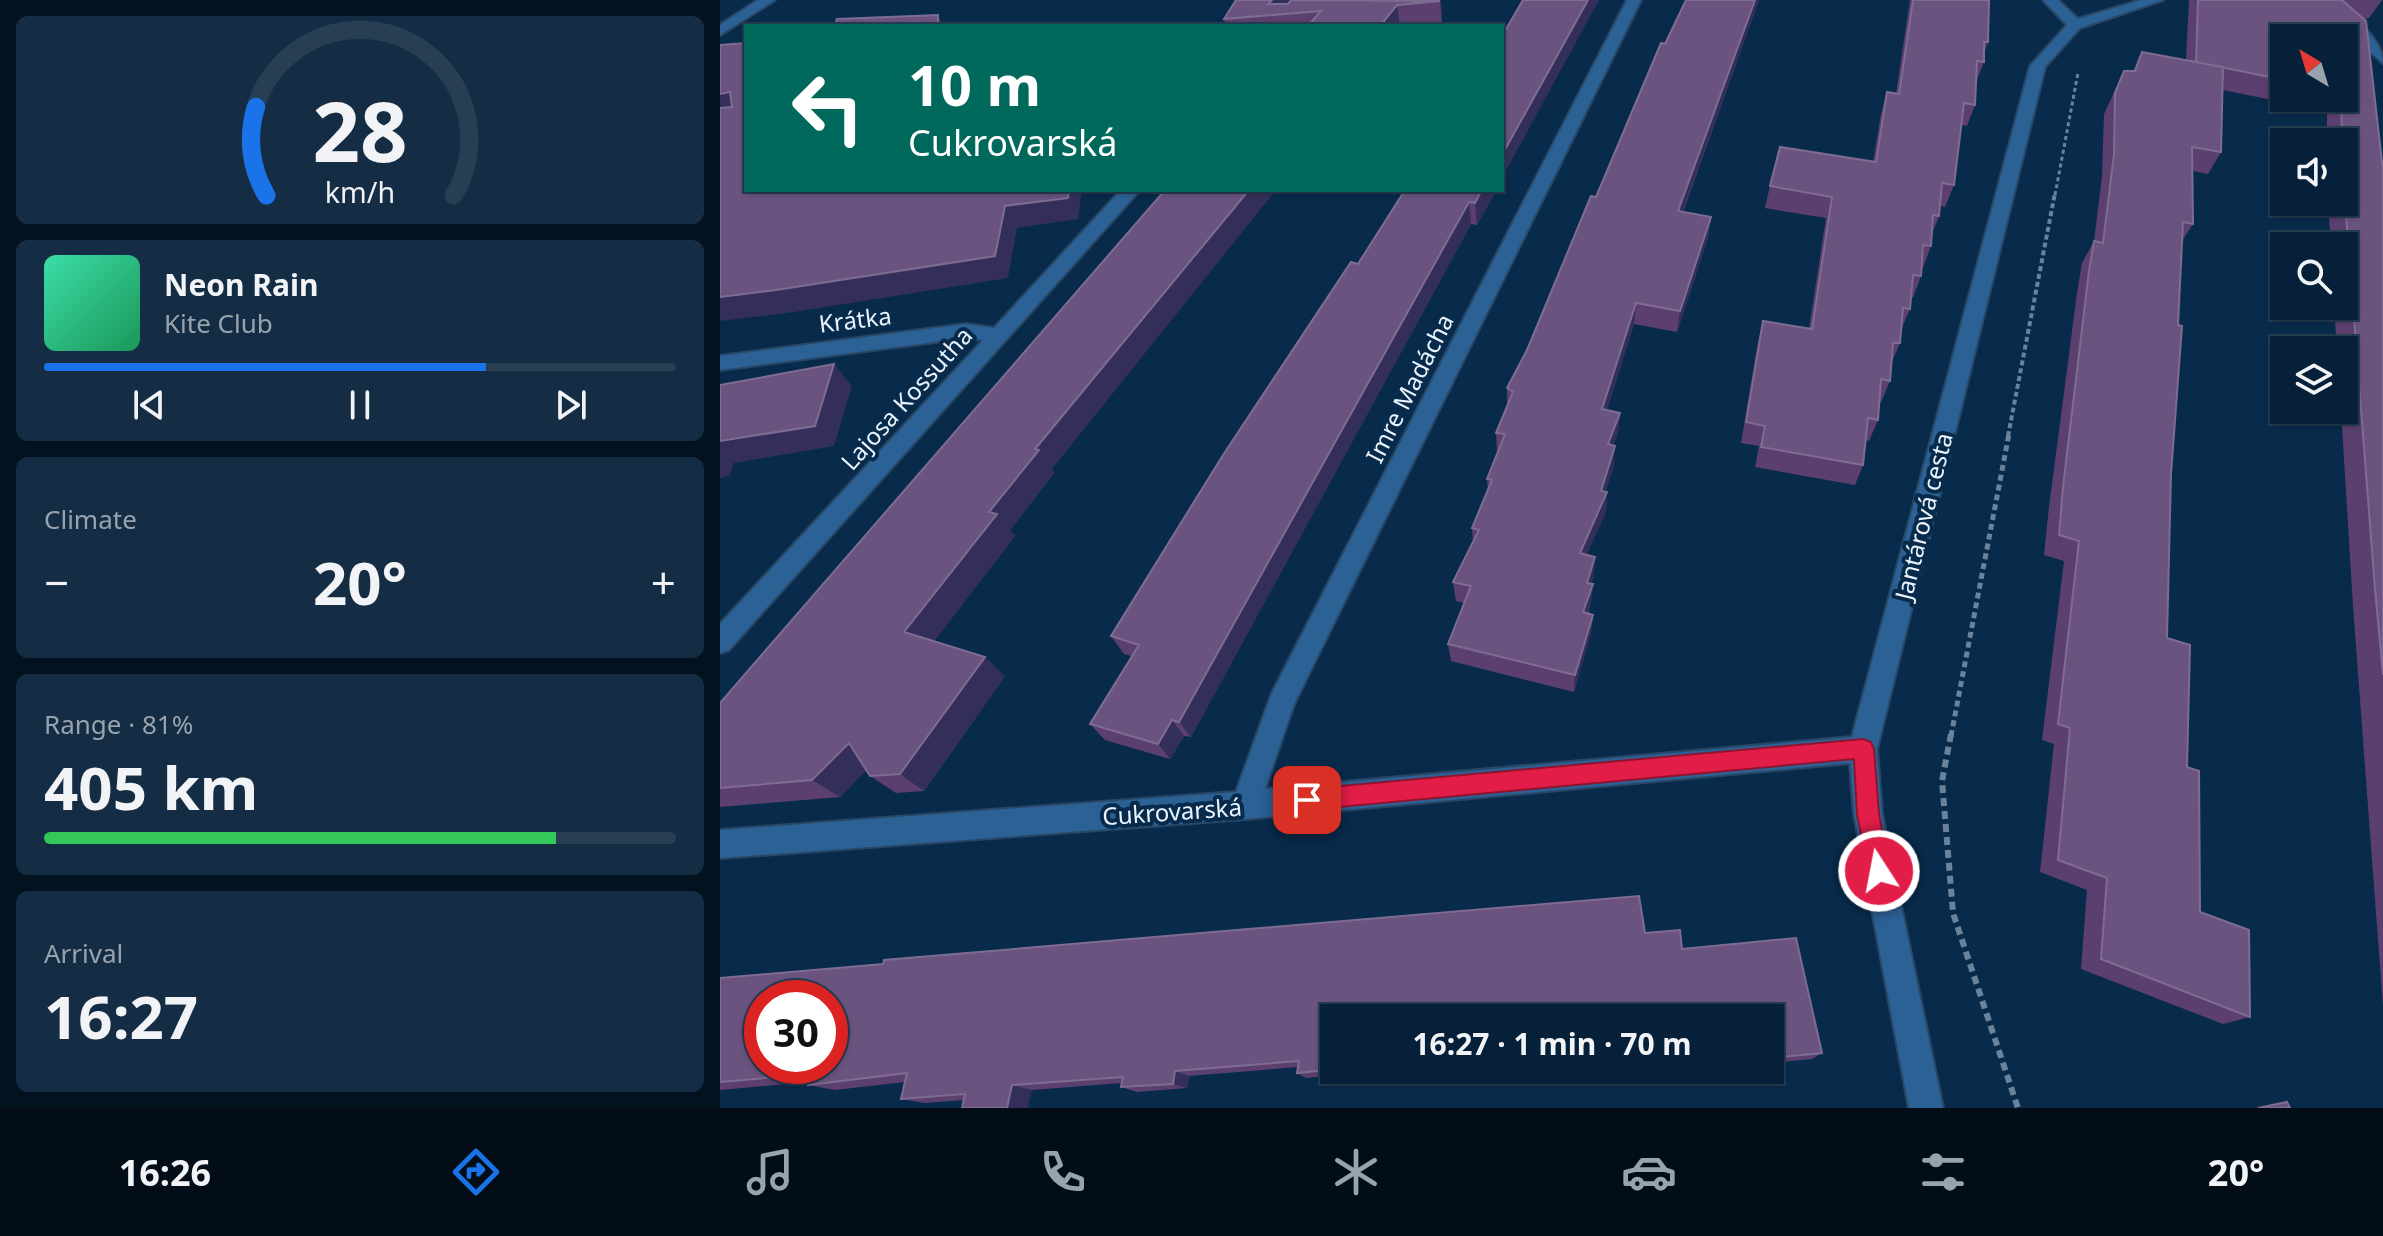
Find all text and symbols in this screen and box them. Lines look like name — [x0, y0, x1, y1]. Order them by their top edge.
north arrow — [2270, 24, 2358, 112]
map controls — [2270, 24, 2358, 424]
text: 10 m — [908, 46, 1041, 122]
icon: left — [776, 56, 880, 160]
text: 28 — [312, 73, 408, 186]
text: Cukrovarská — [908, 118, 1117, 167]
button: sound — [2270, 128, 2358, 216]
text: km/h — [325, 172, 395, 211]
button: search — [2270, 232, 2358, 320]
text: Neon Rain — [164, 264, 318, 305]
street label: Krátka — [817, 298, 893, 340]
text: Kite Club — [164, 305, 273, 341]
street label: Imre Madácha — [1357, 308, 1461, 468]
street label: Lajosa Kossutha — [833, 319, 979, 477]
button: layers — [2270, 336, 2358, 424]
icon: previous — [127, 383, 171, 427]
icon: pause — [338, 383, 382, 427]
icon: next — [549, 383, 593, 427]
street label: Jantárová cesta — [1886, 429, 1960, 605]
text: Climate — [44, 501, 137, 537]
text: 20° — [313, 541, 407, 623]
text: − — [44, 552, 69, 612]
text: + — [651, 552, 676, 612]
text: Range · 81% — [44, 706, 193, 742]
text: 405 km — [44, 746, 258, 828]
pin — [1273, 766, 1341, 834]
icon: arrive — [1285, 778, 1329, 822]
street label: Cukrovarská — [1101, 790, 1243, 832]
position arrow — [1837, 829, 1921, 913]
text: Arrival — [44, 935, 123, 971]
text: 16:27 — [44, 975, 198, 1057]
speed limit sign: 30 — [744, 980, 848, 1084]
text: 16:27 · 1 min · 70 m — [1412, 1023, 1692, 1064]
icon: directions — [448, 1144, 504, 1200]
icon: music — [742, 1144, 798, 1200]
icon: phone — [1035, 1144, 1091, 1200]
icon: climate — [1328, 1144, 1384, 1200]
icon: car — [1621, 1144, 1677, 1200]
icon: filters — [1915, 1144, 1971, 1200]
text: 16:26 — [119, 1148, 211, 1197]
text: 20° — [2208, 1148, 2264, 1197]

